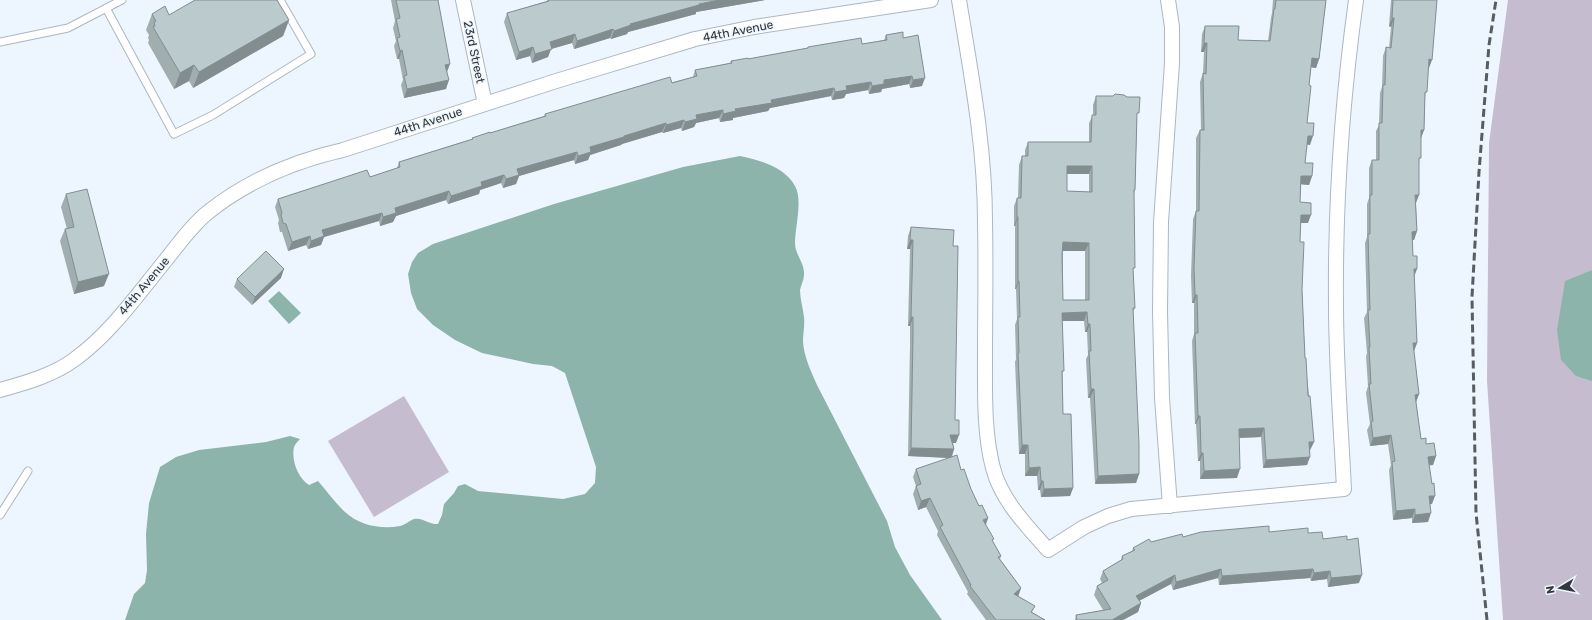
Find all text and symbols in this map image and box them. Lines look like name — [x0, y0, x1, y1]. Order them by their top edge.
street label: 44th Avenue — [702, 17, 775, 45]
street label: 23rd Street — [461, 20, 488, 85]
street label: 44th Avenue — [392, 104, 464, 140]
street label: 44th Avenue — [116, 254, 173, 318]
north arrow — [1540, 568, 1580, 608]
text: N — [1544, 585, 1558, 595]

